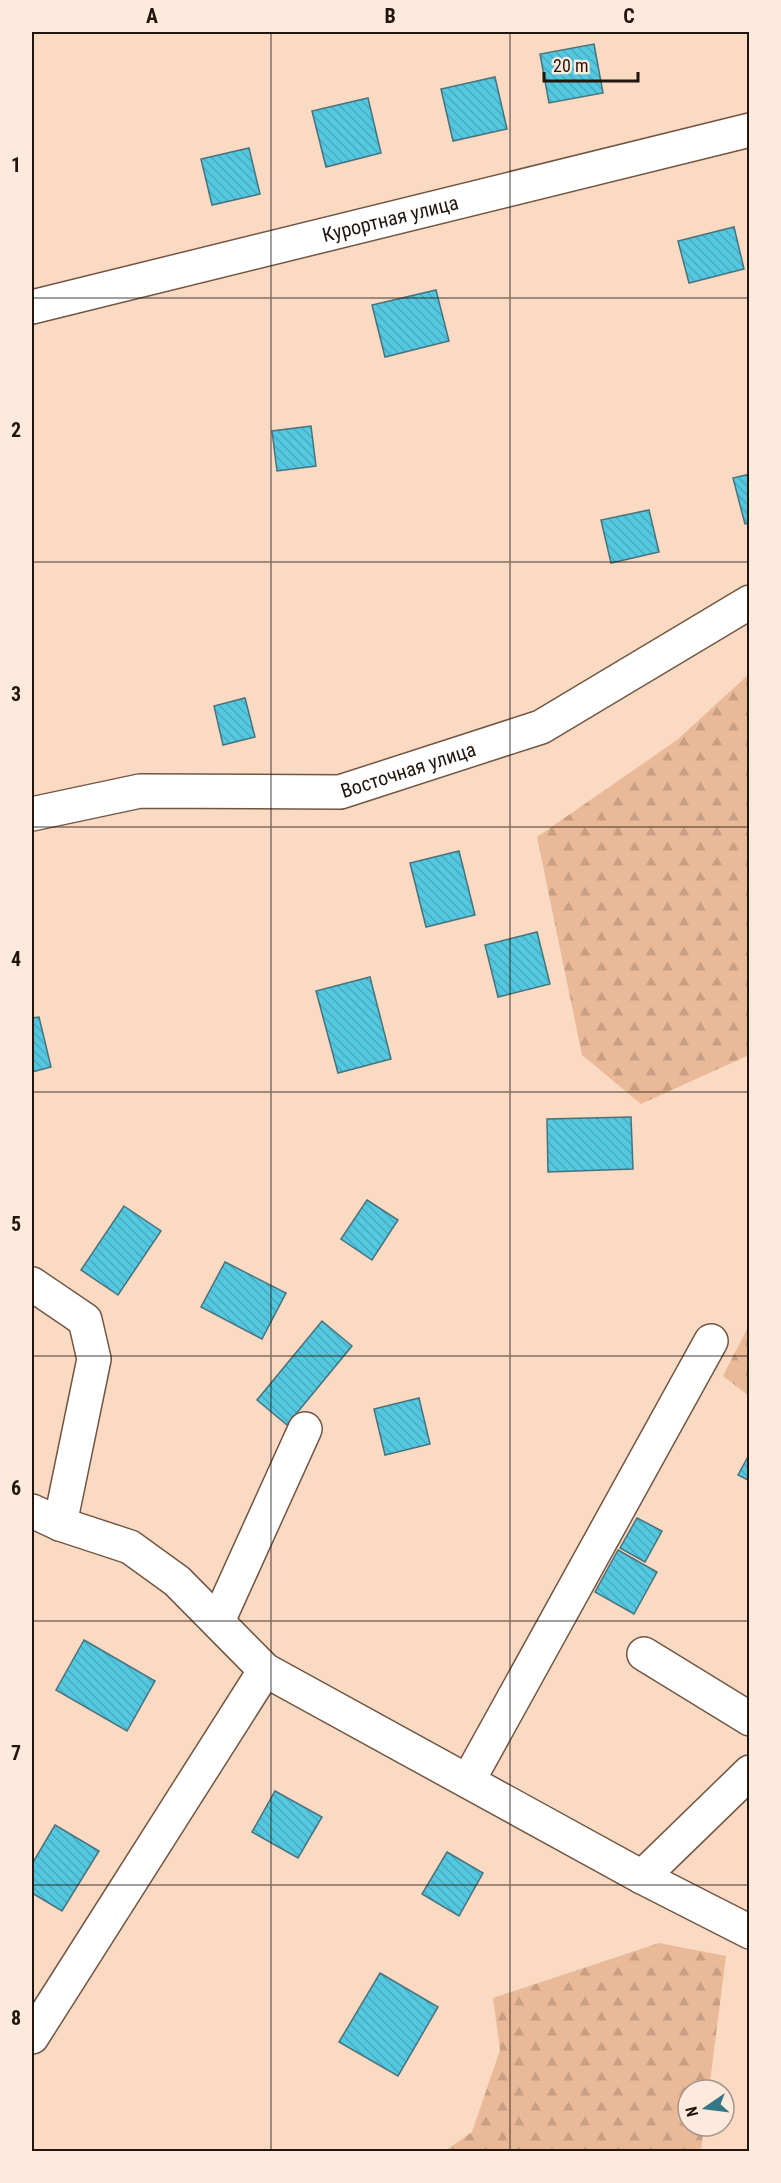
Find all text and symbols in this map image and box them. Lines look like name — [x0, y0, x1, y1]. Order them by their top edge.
text: A — [146, 4, 158, 28]
text: B — [384, 4, 396, 28]
text: C — [623, 4, 635, 28]
scale bar — [544, 45, 638, 83]
text: 20 m — [553, 55, 588, 76]
text: 1 — [11, 153, 21, 177]
street label: Курортная улица — [320, 190, 461, 247]
text: 2 — [11, 418, 21, 442]
text: 3 — [11, 682, 21, 706]
street label: Восточная улица — [338, 737, 479, 803]
text: 4 — [11, 947, 21, 971]
text: 5 — [11, 1212, 21, 1236]
text: 6 — [11, 1476, 21, 1500]
text: 7 — [11, 1741, 21, 1765]
text: 8 — [11, 2006, 21, 2030]
north arrow — [676, 2078, 736, 2138]
text: N — [682, 2104, 702, 2119]

